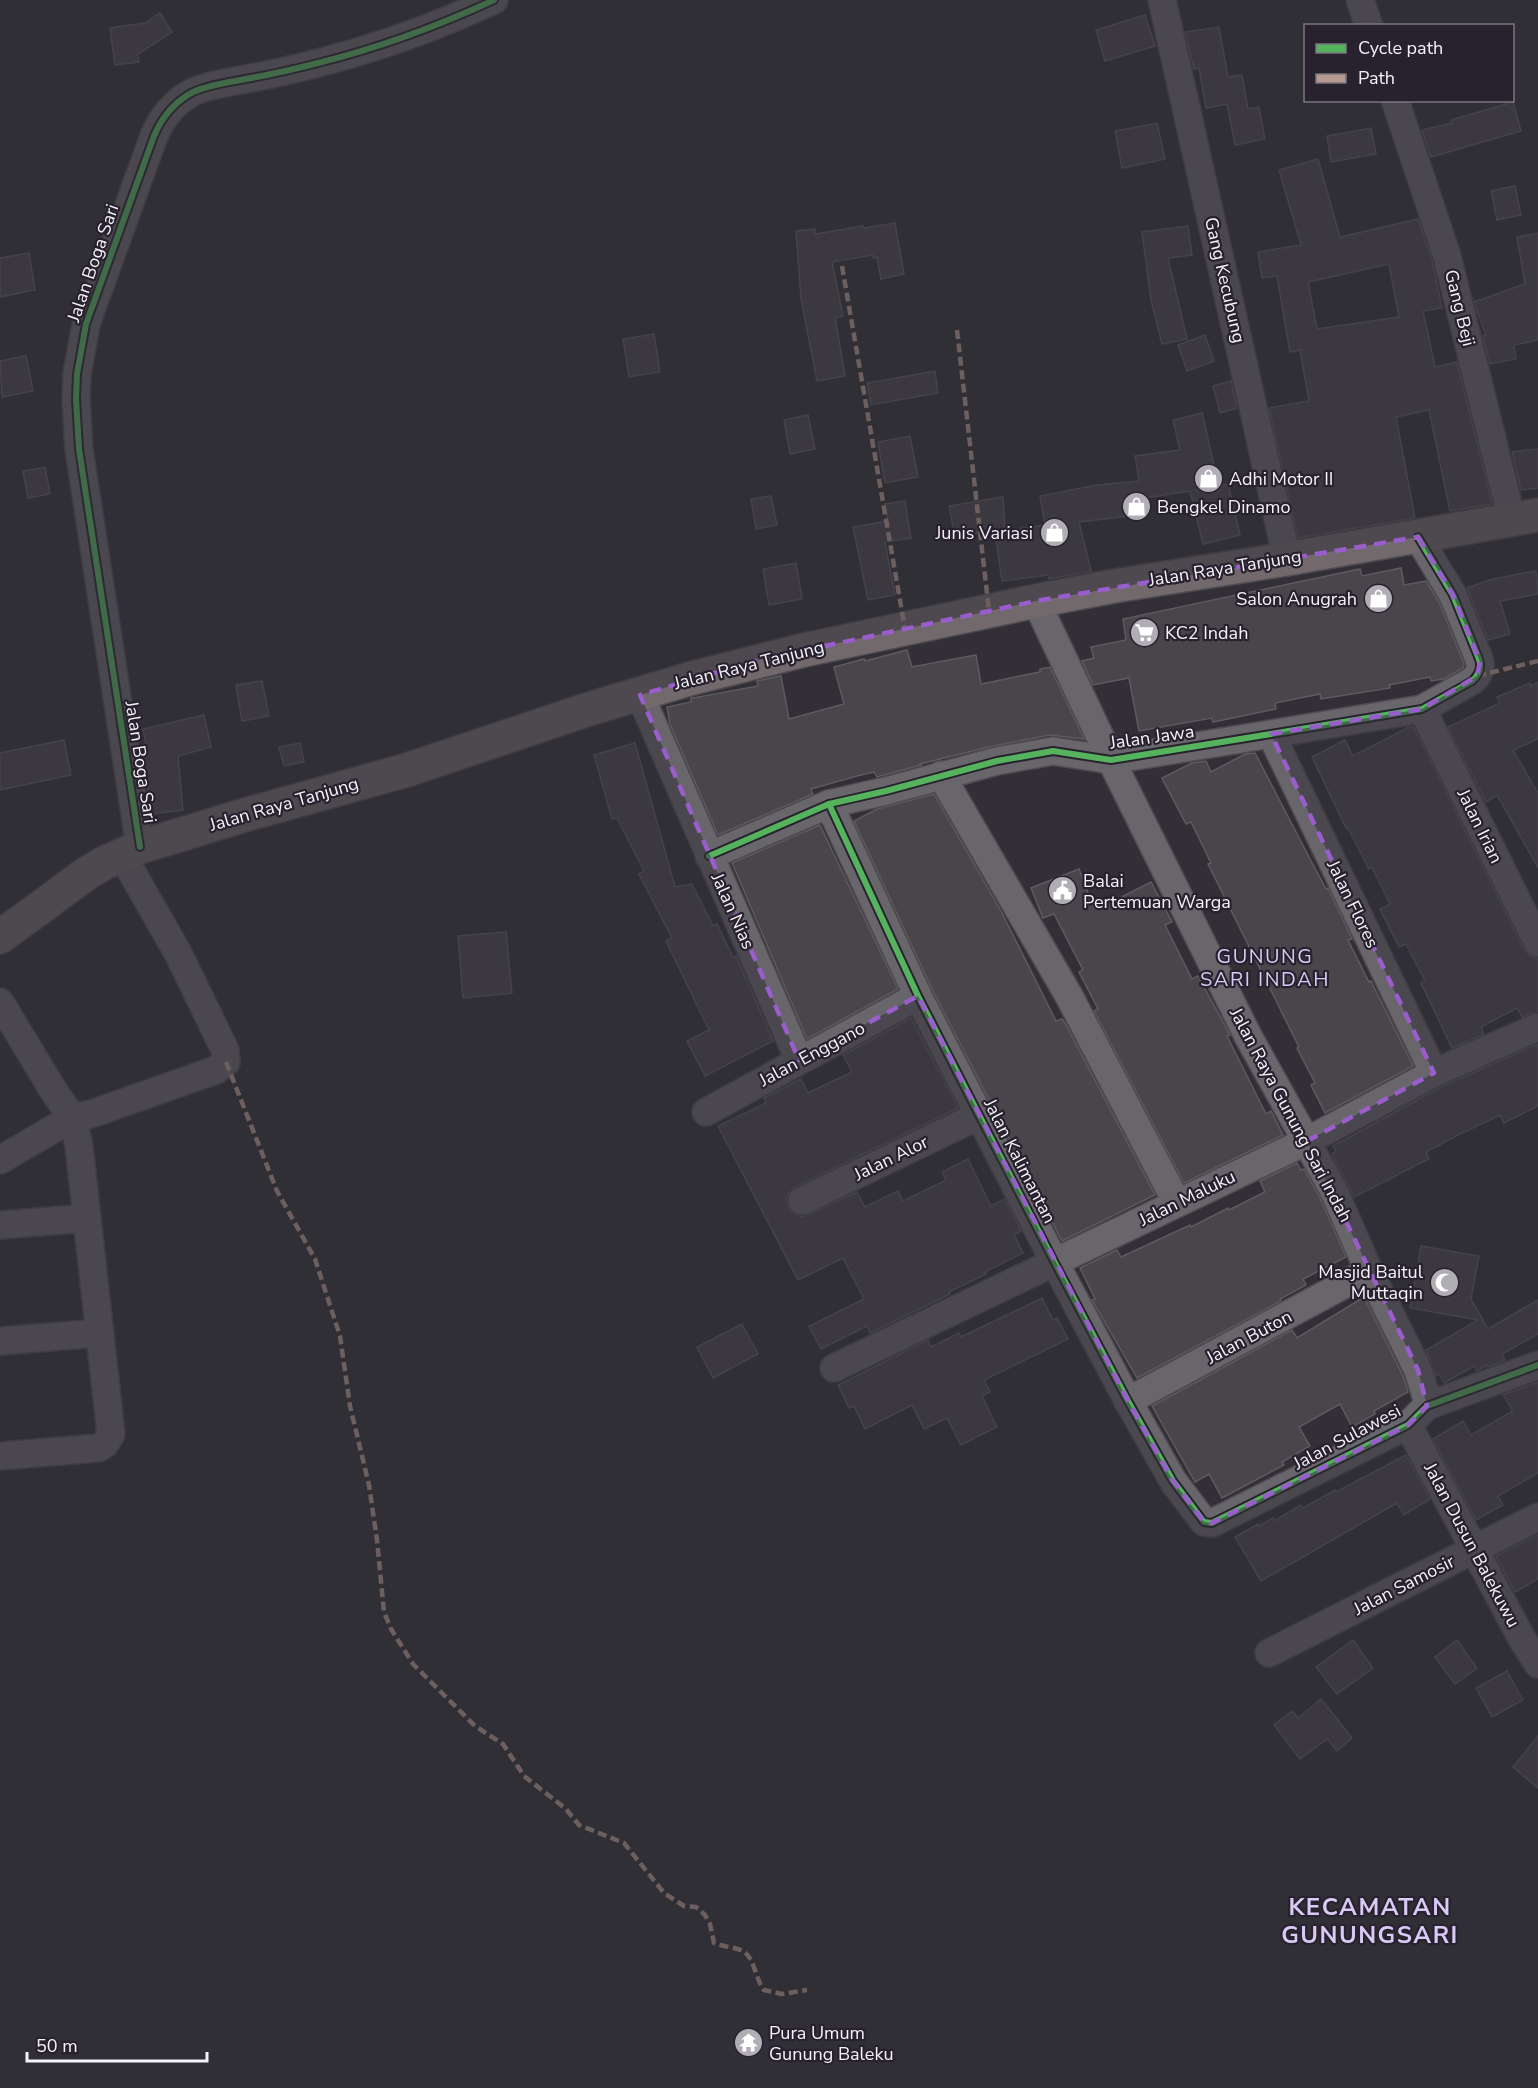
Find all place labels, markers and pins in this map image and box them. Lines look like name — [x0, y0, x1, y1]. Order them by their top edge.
shop icon: Adhi Motor II — [1192, 463, 1224, 495]
place label: Adhi Motor II — [1229, 467, 1333, 491]
shop icon: Bengkel Dinamo — [1120, 491, 1152, 523]
place label: Bengkel Dinamo — [1157, 495, 1291, 519]
shop icon: Junis Variasi — [1038, 517, 1070, 549]
place label: Junis Variasi — [934, 521, 1033, 545]
shop icon: Salon Anugrah — [1362, 583, 1394, 615]
place label: Salon Anugrah — [1236, 587, 1357, 611]
supermarket icon: KC2 Indah — [1128, 617, 1160, 649]
place label: KC2 Indah — [1165, 621, 1248, 645]
place label: Balai Pertemuan Warga — [1083, 869, 1231, 914]
public building icon: Balai Pertemuan Warga — [1046, 875, 1078, 907]
place label: Masjid Baitul Muttaqin — [1318, 1260, 1424, 1305]
mosque icon: Masjid Baitul Muttaqin — [1428, 1266, 1460, 1298]
place label: Pura Umum Gunung Baleku — [769, 2021, 894, 2066]
temple icon: Pura Umum Gunung Baleku — [732, 2027, 764, 2059]

